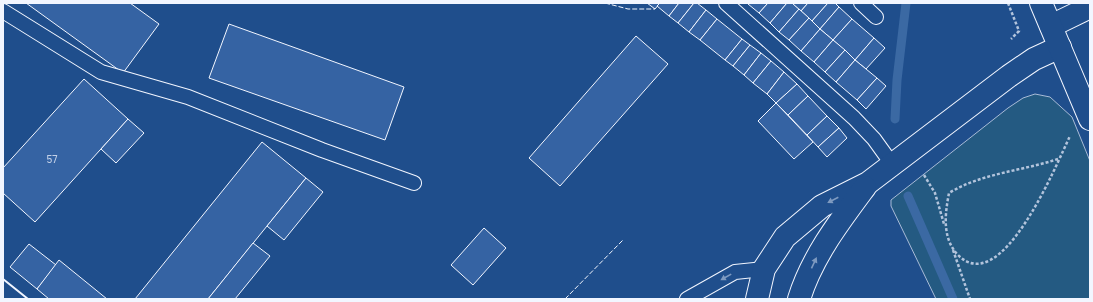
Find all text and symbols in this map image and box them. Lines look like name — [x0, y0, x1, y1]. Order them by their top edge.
house number: 57 — [46, 153, 58, 165]
one-way arrow — [828, 197, 839, 204]
one-way arrow — [811, 257, 817, 269]
one-way arrow — [720, 274, 732, 281]

